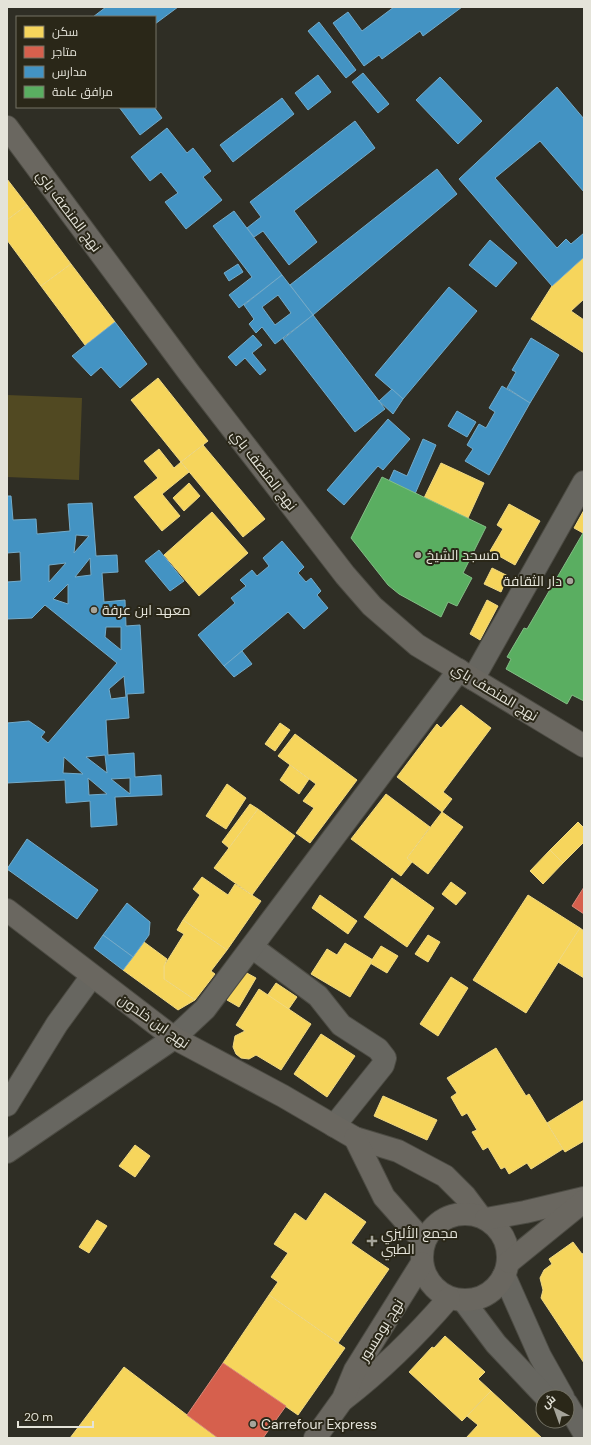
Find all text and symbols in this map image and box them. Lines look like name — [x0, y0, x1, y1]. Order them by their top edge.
legend — [16, 16, 156, 108]
text: سكن — [52, 24, 78, 40]
text: متاجر — [51, 44, 77, 60]
text: مدارس — [52, 64, 87, 80]
text: مرافق عامة — [52, 84, 113, 100]
street label: نهج المنصف باي — [30, 167, 106, 257]
street label: نهج المنصف باي — [225, 426, 301, 516]
place label: مسجد الشيخ — [426, 546, 499, 564]
marker: مسجد الشيخ — [413, 550, 423, 560]
place label: دار الثقافة — [503, 572, 562, 590]
marker: دار الثقافة — [565, 576, 575, 586]
place label: معهد ابن عرفة — [102, 601, 190, 619]
marker: معهد ابن عرفة — [89, 605, 99, 615]
street label: نهج المنصف باي — [447, 659, 541, 727]
street label: نهج ابن خلدون — [115, 990, 193, 1052]
place label: مجمع الأليزي الطبي — [381, 1224, 458, 1261]
marker: مجمع الأليزي الطبي — [366, 1235, 378, 1247]
street label: نهج بومسور — [354, 1295, 407, 1365]
north arrow — [535, 1389, 575, 1429]
text: ش — [539, 1392, 558, 1411]
scale bar — [18, 1403, 93, 1429]
text: 20 m — [24, 1409, 53, 1425]
place label: Carrefour Express — [261, 1415, 377, 1433]
marker: Carrefour Express — [248, 1419, 258, 1429]

